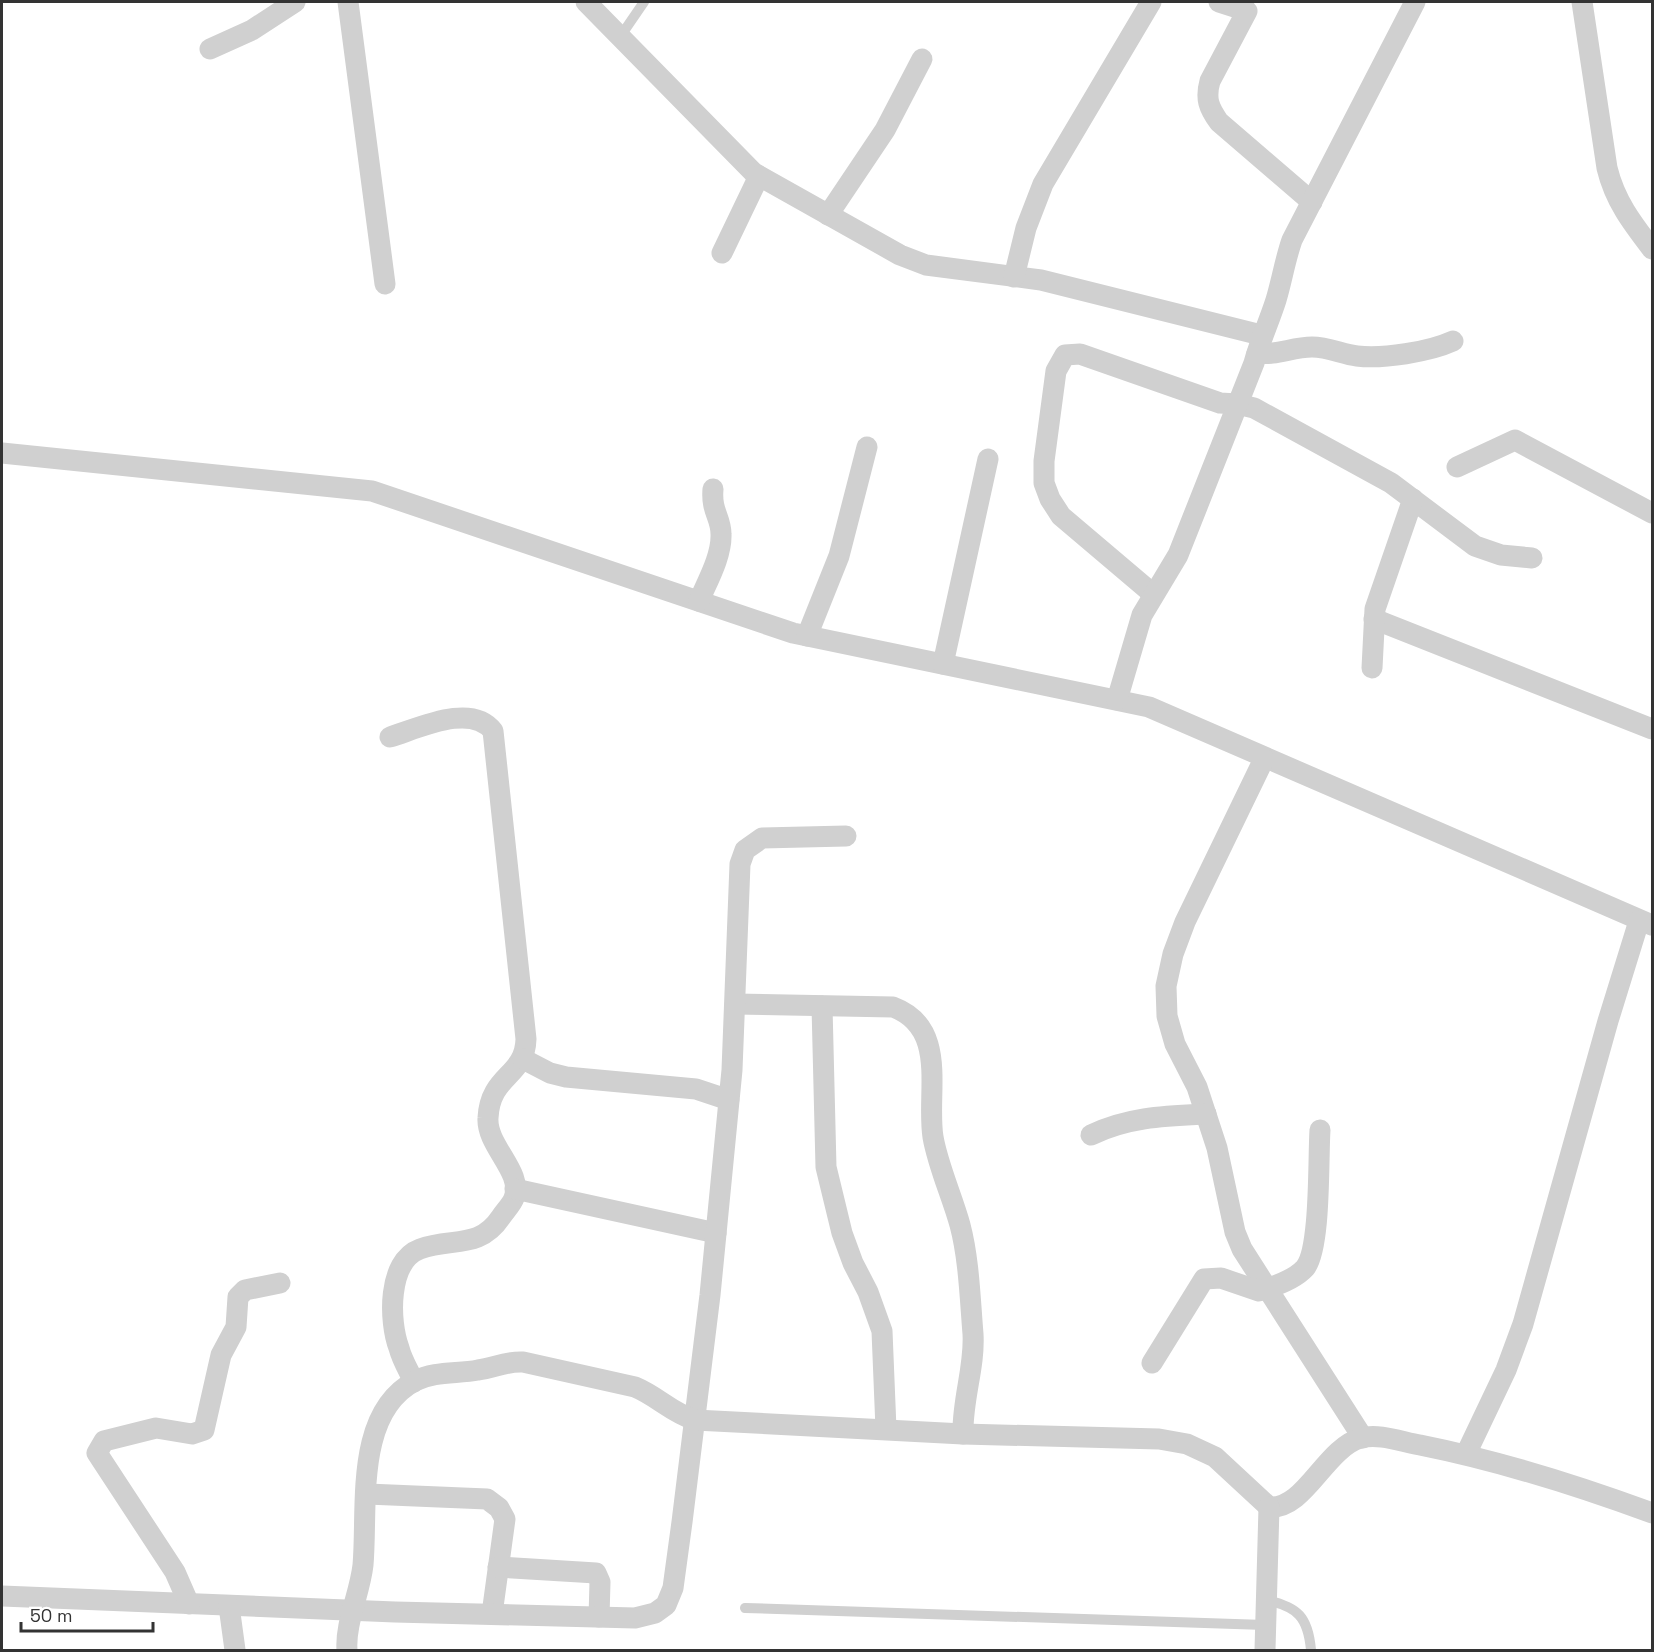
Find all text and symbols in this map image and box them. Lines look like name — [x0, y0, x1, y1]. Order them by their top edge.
scale bar — [21, 1595, 153, 1633]
text: 50 m — [30, 1604, 72, 1627]

